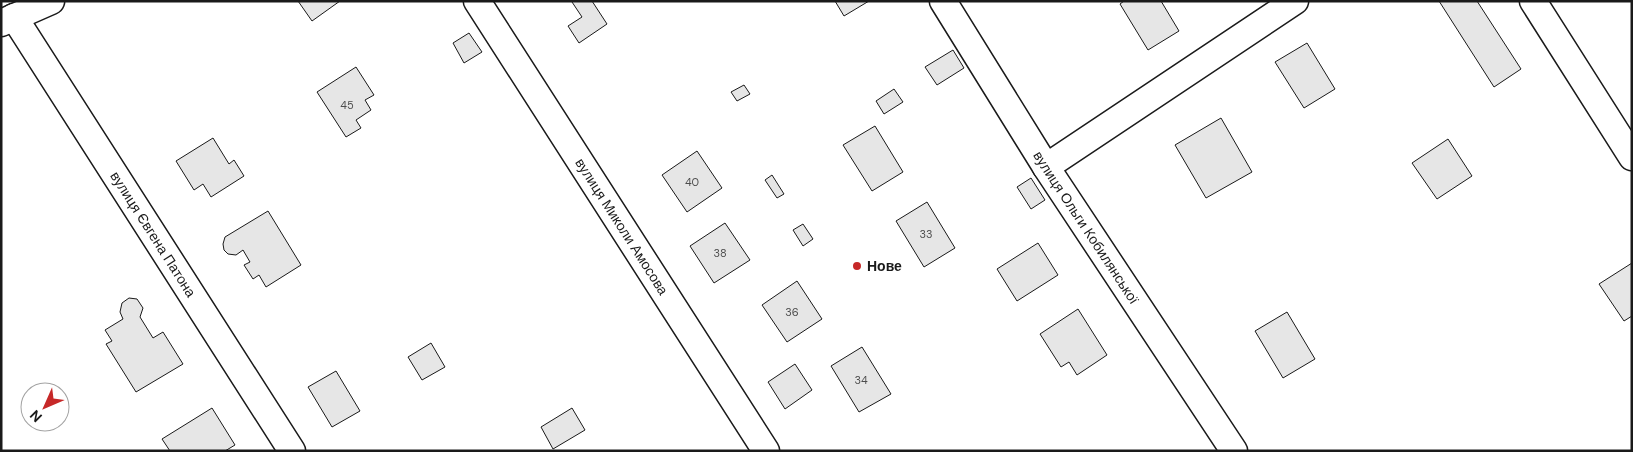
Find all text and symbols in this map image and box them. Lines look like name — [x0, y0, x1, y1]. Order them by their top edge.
house number: 45 — [340, 98, 354, 112]
street label: вулиця Ольги Кобилянської — [1029, 148, 1143, 308]
street label: вулиця Миколи Амосова — [571, 155, 672, 298]
street label: вулиця Євгена Патона — [106, 168, 200, 301]
house number: 40 — [685, 175, 699, 189]
house number: 33 — [919, 227, 933, 241]
house number: 38 — [713, 246, 727, 260]
place label: Нове — [867, 257, 902, 275]
marker: Нове — [851, 260, 863, 272]
house number: 36 — [785, 305, 799, 319]
house number: 34 — [854, 373, 868, 387]
north arrow — [20, 382, 70, 432]
text: N — [26, 406, 46, 426]

